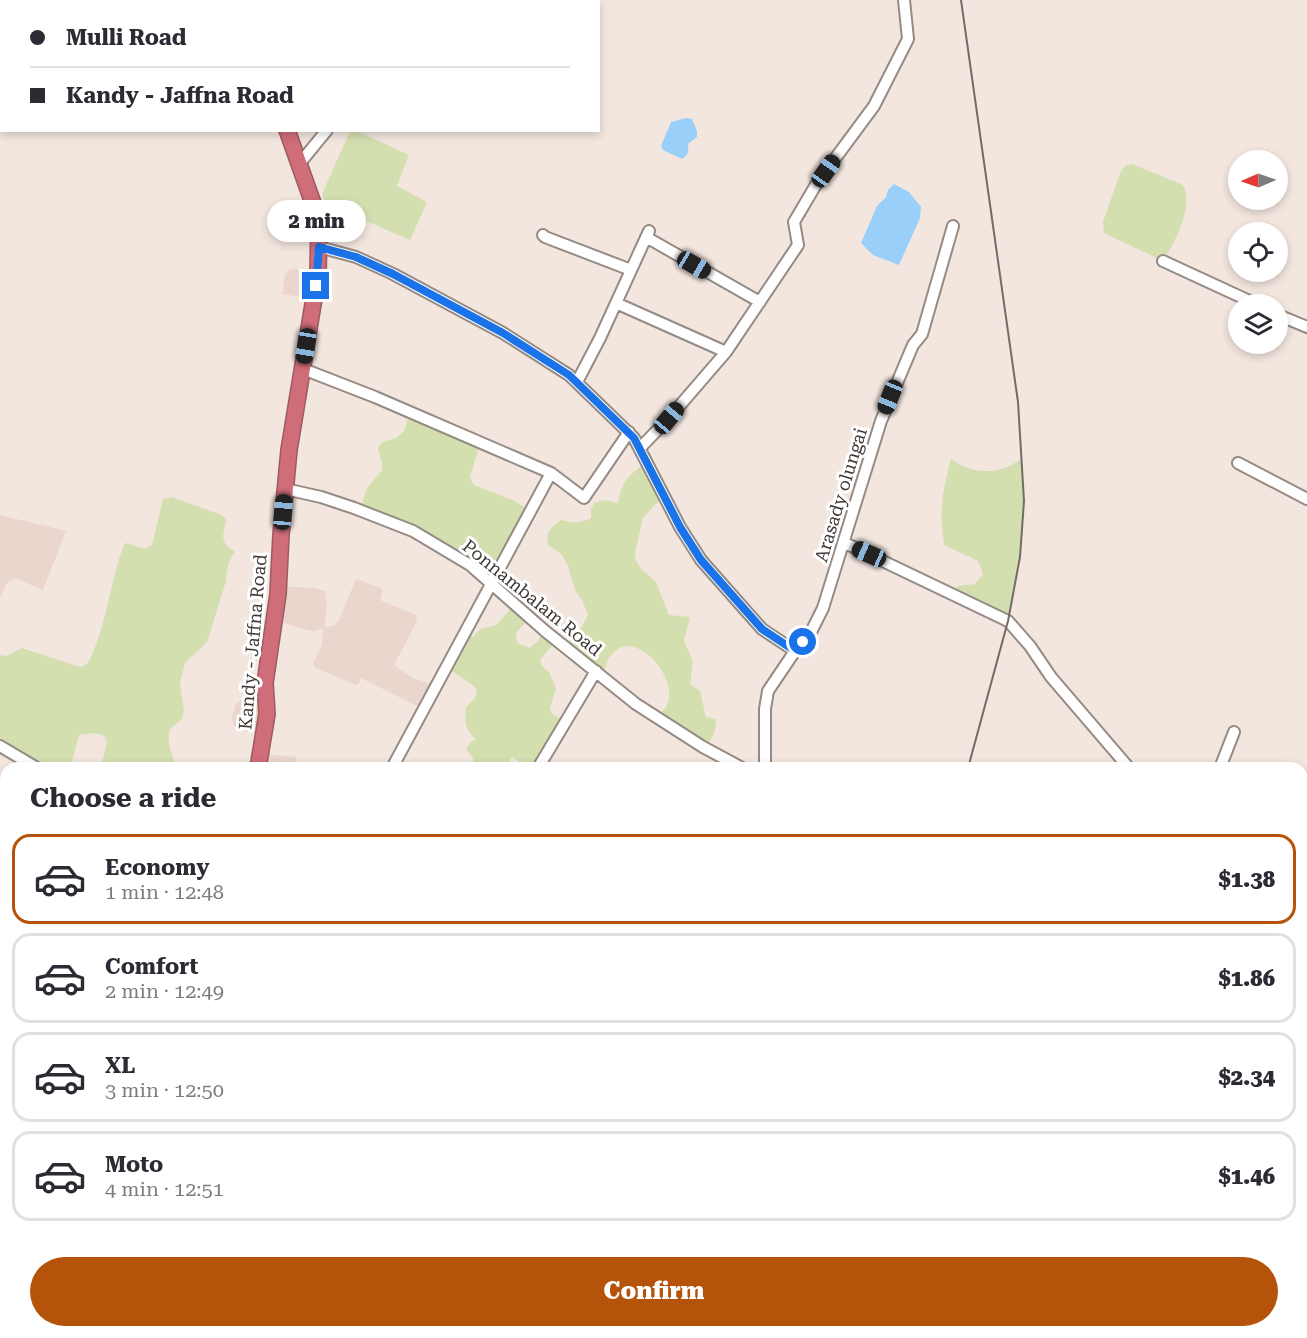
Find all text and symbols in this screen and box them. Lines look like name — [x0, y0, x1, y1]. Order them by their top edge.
text: Mulli Road — [66, 25, 186, 50]
text: Kandy - Jaffna Road — [66, 83, 294, 108]
north arrow — [1228, 150, 1288, 210]
map controls — [1228, 150, 1288, 354]
car — [808, 151, 844, 191]
callout: 2 min — [266, 199, 366, 241]
text: 2 min — [288, 209, 345, 233]
button: locate — [1228, 222, 1288, 282]
car — [674, 248, 714, 282]
route end — [302, 272, 329, 299]
button: layers — [1228, 294, 1288, 354]
car — [294, 327, 318, 365]
car — [875, 377, 905, 417]
car — [651, 398, 687, 438]
street label: Arasady olungai — [810, 425, 871, 564]
car — [272, 493, 294, 531]
street label: Ponnambalam Road — [458, 535, 607, 661]
car — [849, 538, 889, 570]
street label: Kandy - Jaffna Road — [234, 553, 271, 731]
route start — [789, 628, 816, 655]
text: Choose a ride — [30, 782, 216, 814]
icon: car — [33, 852, 87, 906]
text: Economy — [105, 855, 209, 880]
text: $1.38 — [1218, 867, 1275, 892]
text: 1 min · 12:48 — [105, 880, 224, 904]
icon: car — [33, 951, 87, 1005]
text: Comfort — [105, 954, 198, 979]
text: $1.86 — [1218, 966, 1275, 991]
text: 2 min · 12:49 — [105, 979, 224, 1003]
icon: car — [33, 1050, 87, 1104]
text: XL — [105, 1053, 135, 1078]
text: $2.34 — [1218, 1065, 1275, 1090]
text: 3 min · 12:50 — [105, 1078, 224, 1102]
icon: car — [33, 1149, 87, 1203]
text: Moto — [105, 1152, 163, 1177]
text: $1.46 — [1218, 1164, 1275, 1189]
text: 4 min · 12:51 — [105, 1177, 224, 1201]
button: Confirm — [30, 1257, 1278, 1326]

